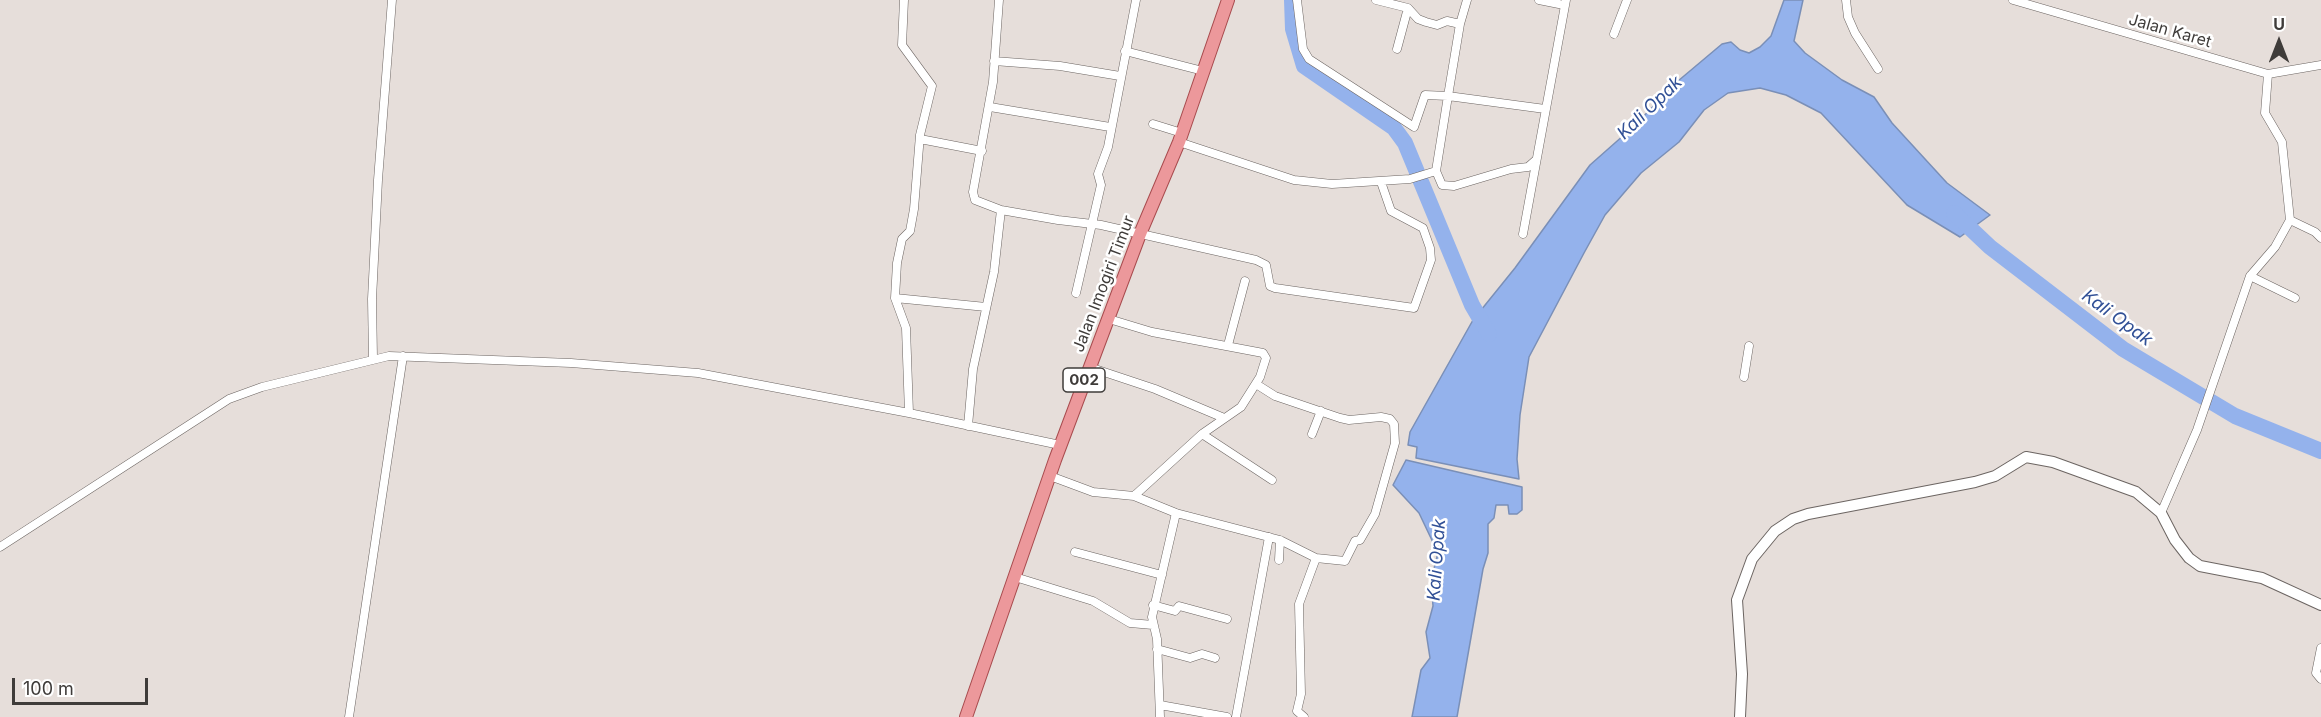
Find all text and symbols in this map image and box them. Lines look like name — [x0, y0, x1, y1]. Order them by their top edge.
street label: Jalan Karet — [2127, 10, 2213, 52]
north arrow — [2249, 12, 2309, 72]
text: U — [2273, 14, 2285, 34]
water label: Kali Opak — [1613, 72, 1687, 144]
street label: Jalan Imogiri Timur — [1069, 213, 1139, 355]
water label: Kali Opak — [2078, 285, 2156, 351]
road number: 002 — [1063, 368, 1105, 392]
water label: Kali Opak — [1423, 518, 1451, 602]
scale bar — [15, 666, 152, 704]
text: 100 m — [23, 678, 74, 699]

